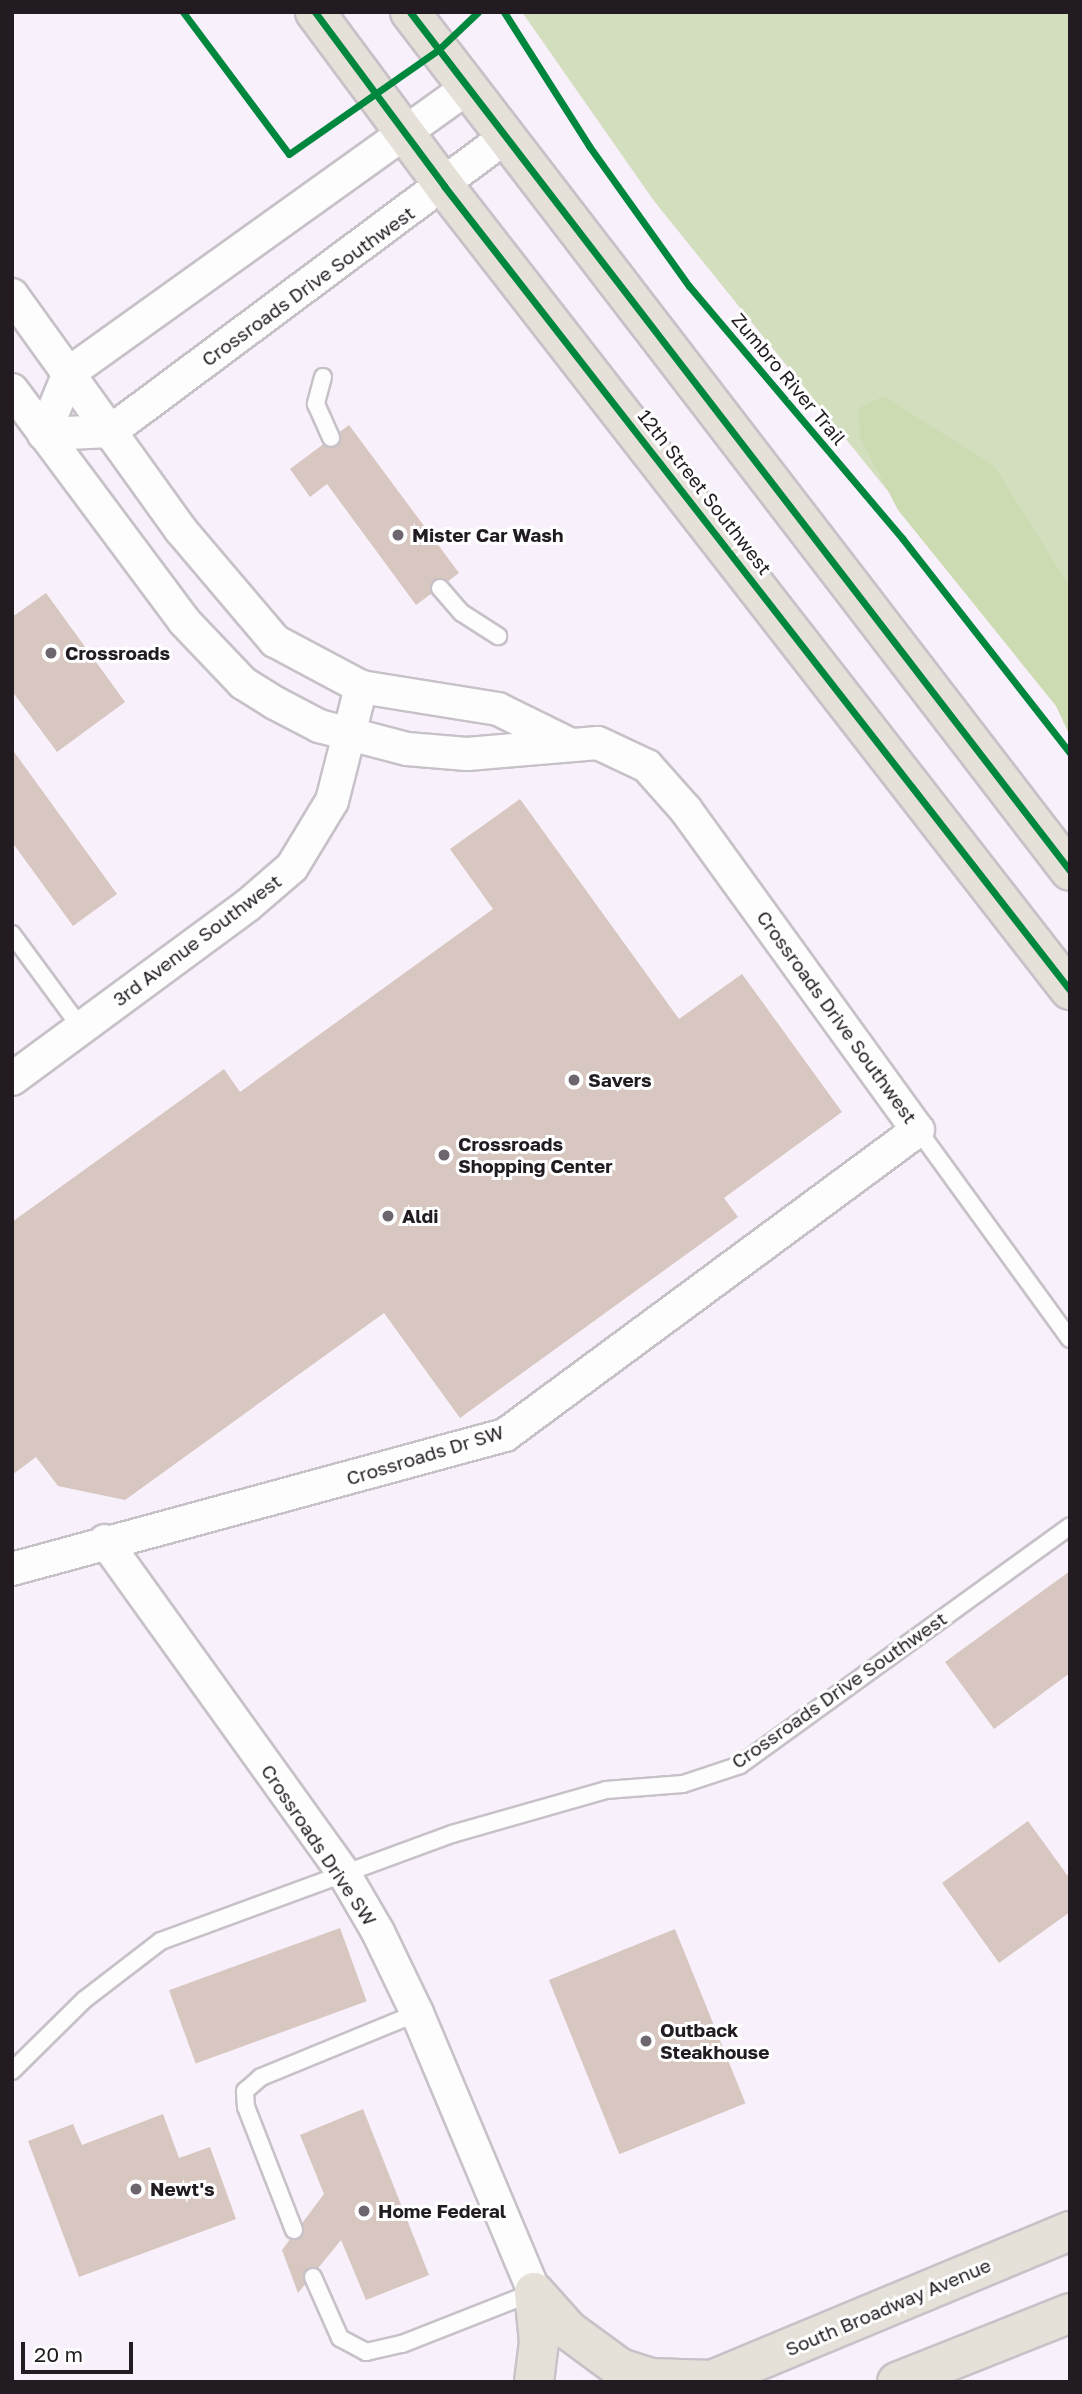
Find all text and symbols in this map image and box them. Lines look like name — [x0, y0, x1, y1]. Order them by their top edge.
street label: Crossroads Drive Southwest — [197, 201, 419, 371]
street label: Zumbro River Trail — [727, 308, 851, 450]
street label: 12th Street Southwest — [633, 405, 777, 579]
place label: Mister Car Wash — [412, 524, 564, 546]
marker: Mister Car Wash — [390, 527, 406, 543]
place label: Crossroads — [65, 642, 170, 664]
marker: Crossroads — [43, 645, 59, 661]
street label: 3rd Avenue Southwest — [108, 869, 286, 1011]
street label: Crossroads Drive Southwest — [752, 906, 922, 1128]
place label: Savers — [588, 1069, 652, 1091]
marker: Savers — [566, 1072, 582, 1088]
place label: Crossroads Shopping Center — [458, 1133, 613, 1177]
marker: Crossroads Shopping Center — [436, 1147, 452, 1163]
place label: Aldi — [402, 1205, 438, 1227]
marker: Aldi — [380, 1208, 396, 1224]
street label: Crossroads Dr SW — [344, 1420, 506, 1490]
street label: Crossroads Drive Southwest — [727, 1607, 951, 1773]
street label: Crossroads Drive SW — [257, 1760, 381, 1930]
place label: Outback Steakhouse — [660, 2019, 769, 2063]
marker: Outback Steakhouse — [638, 2033, 654, 2049]
place label: Newt's — [150, 2178, 215, 2200]
marker: Newt's — [128, 2181, 144, 2197]
place label: Home Federal — [378, 2200, 506, 2222]
marker: Home Federal — [356, 2203, 372, 2219]
street label: South Broadway Avenue — [782, 2253, 994, 2361]
scale bar — [24, 2328, 136, 2372]
text: 20 m — [34, 2341, 83, 2367]

